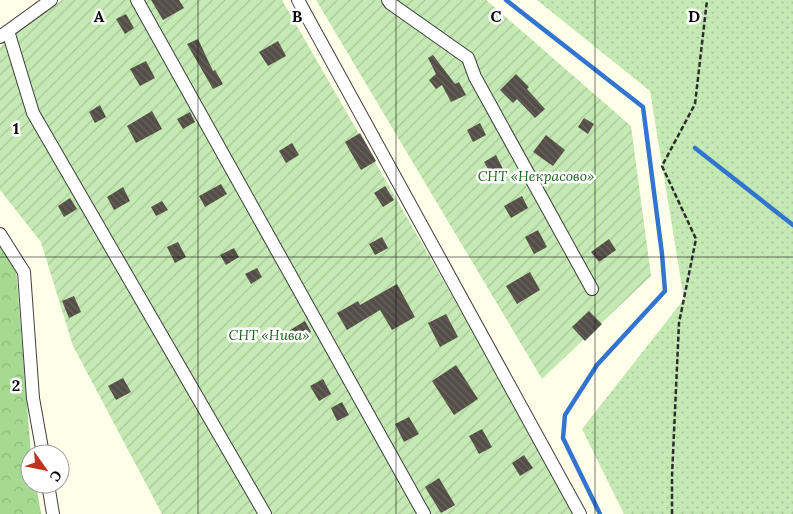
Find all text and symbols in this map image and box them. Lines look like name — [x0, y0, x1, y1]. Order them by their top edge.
text: A — [94, 6, 105, 26]
text: B — [292, 6, 303, 26]
text: C — [490, 6, 502, 26]
text: D — [688, 6, 700, 26]
text: 1 — [13, 118, 19, 138]
park label: СНТ «Некрасово» — [478, 167, 594, 185]
park label: СНТ «Нива» — [229, 326, 309, 344]
text: 2 — [12, 375, 20, 395]
north arrow — [20, 444, 70, 494]
text: С — [46, 467, 66, 485]

